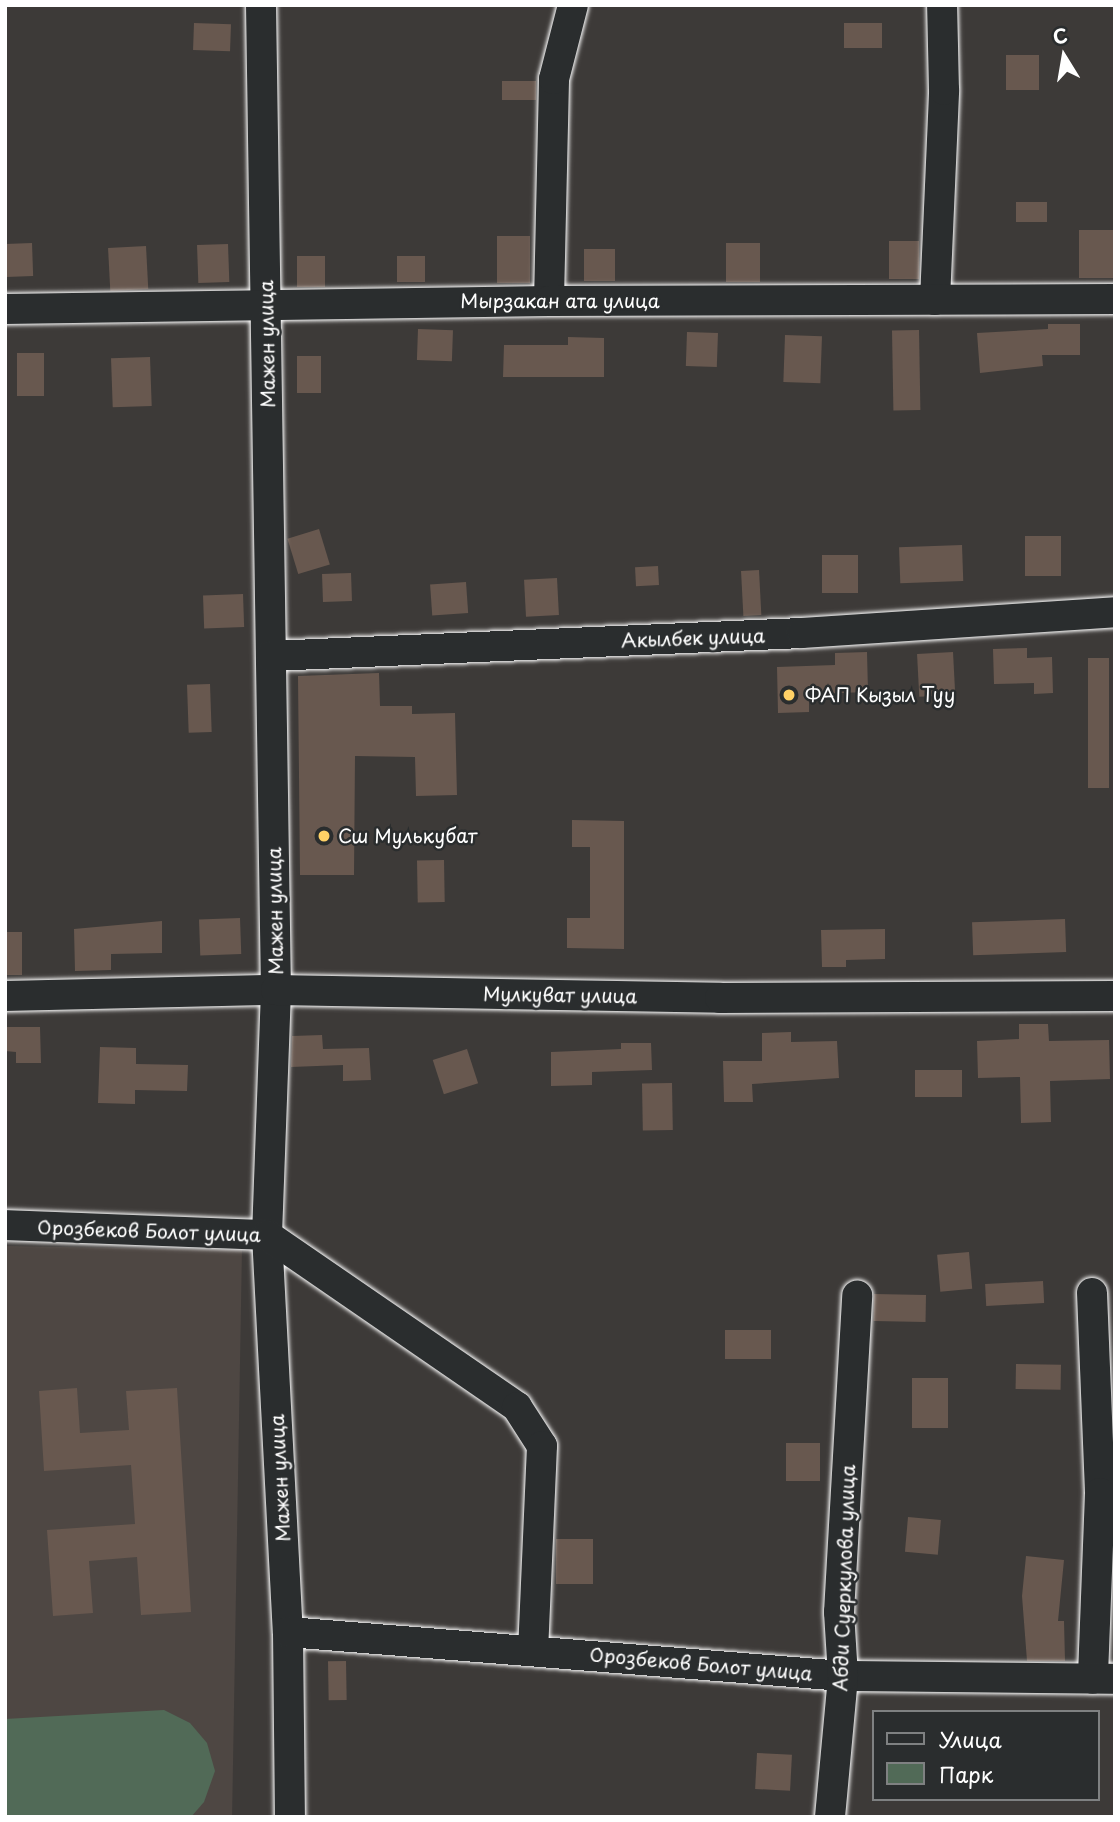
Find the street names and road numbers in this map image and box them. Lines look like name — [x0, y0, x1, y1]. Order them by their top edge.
street label: Мажен улица — [254, 279, 280, 409]
street label: Мырзакан ата улица — [459, 290, 661, 312]
street label: Акылбек улица — [620, 624, 766, 652]
street label: Мажен улица — [262, 846, 288, 976]
street label: Мулкуват улица — [483, 982, 637, 1008]
street label: Орозбеков Болот улица — [37, 1216, 261, 1246]
street label: Мажен улица — [265, 1412, 295, 1544]
street label: Абди Суеркулова улица — [829, 1464, 859, 1692]
street label: Орозбеков Болот улица — [589, 1643, 813, 1685]

